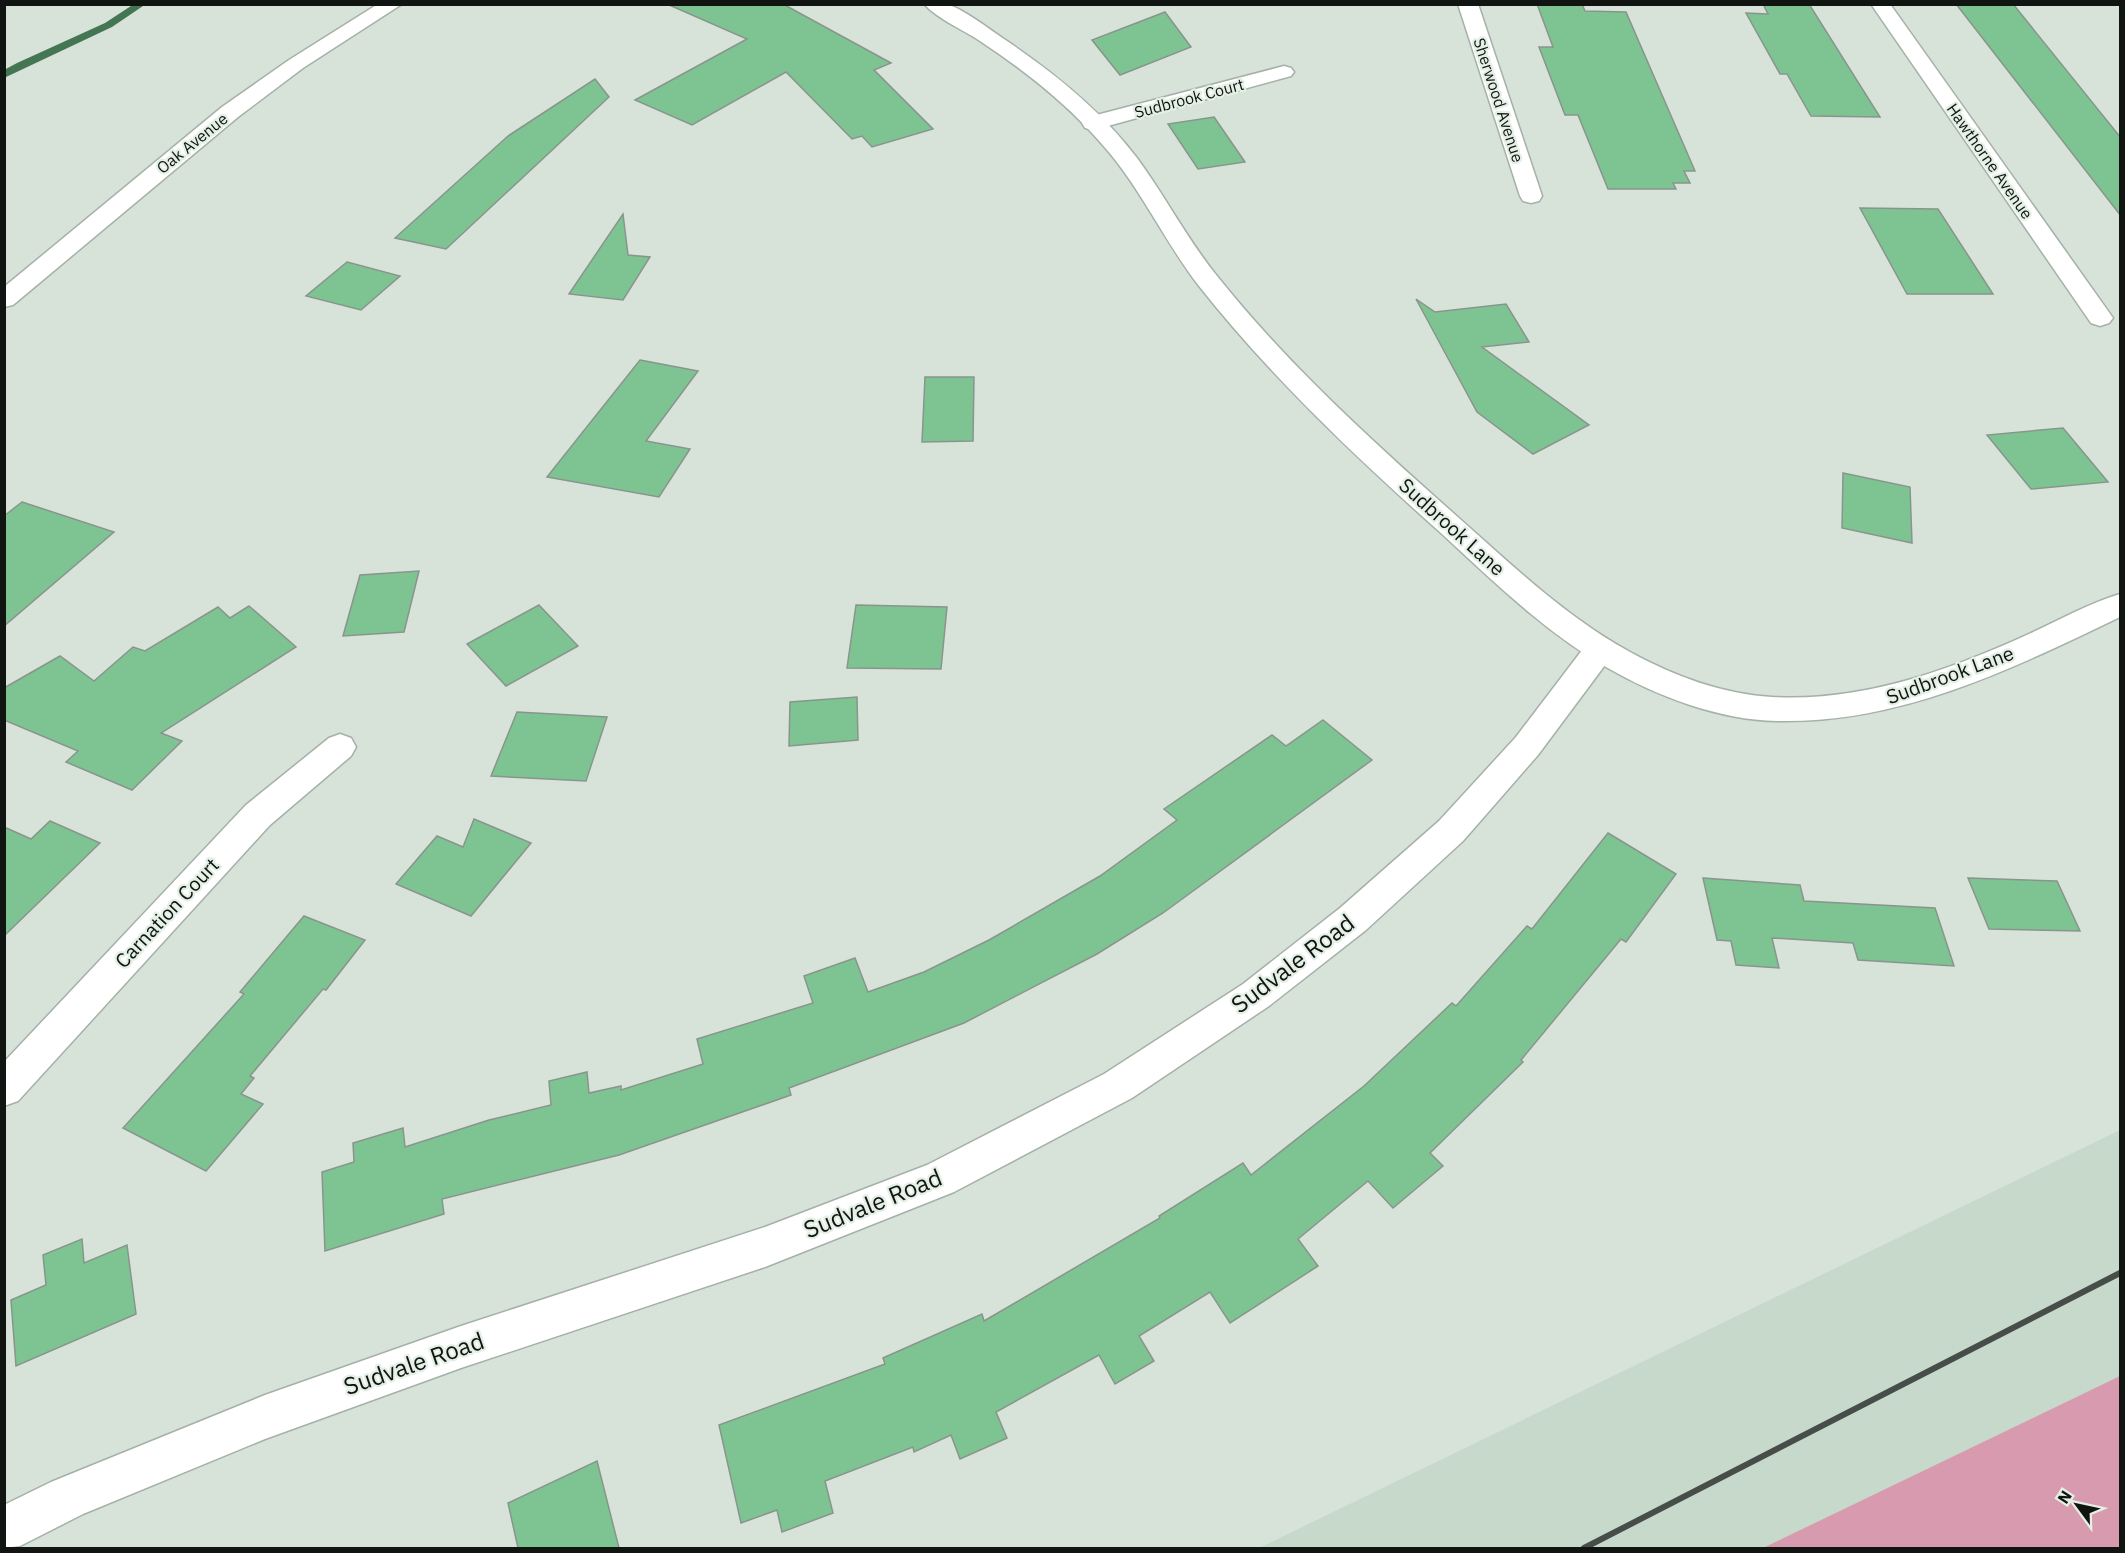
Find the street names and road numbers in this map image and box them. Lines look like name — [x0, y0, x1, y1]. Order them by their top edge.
street label: Sherwood Avenue — [1469, 35, 1529, 165]
street label: Sudbrook Court — [1132, 74, 1246, 122]
street label: Hawthorne Avenue — [1943, 99, 2038, 223]
street label: Oak Avenue — [152, 108, 232, 178]
street label: Sudbrook Lane — [1393, 472, 1511, 582]
street label: Sudbrook Lane — [1882, 639, 2017, 710]
street label: Carnation Court — [109, 852, 225, 974]
street label: Sudvale Road — [1224, 906, 1361, 1020]
street label: Sudvale Road — [799, 1161, 947, 1245]
street label: Sudvale Road — [339, 1324, 488, 1402]

